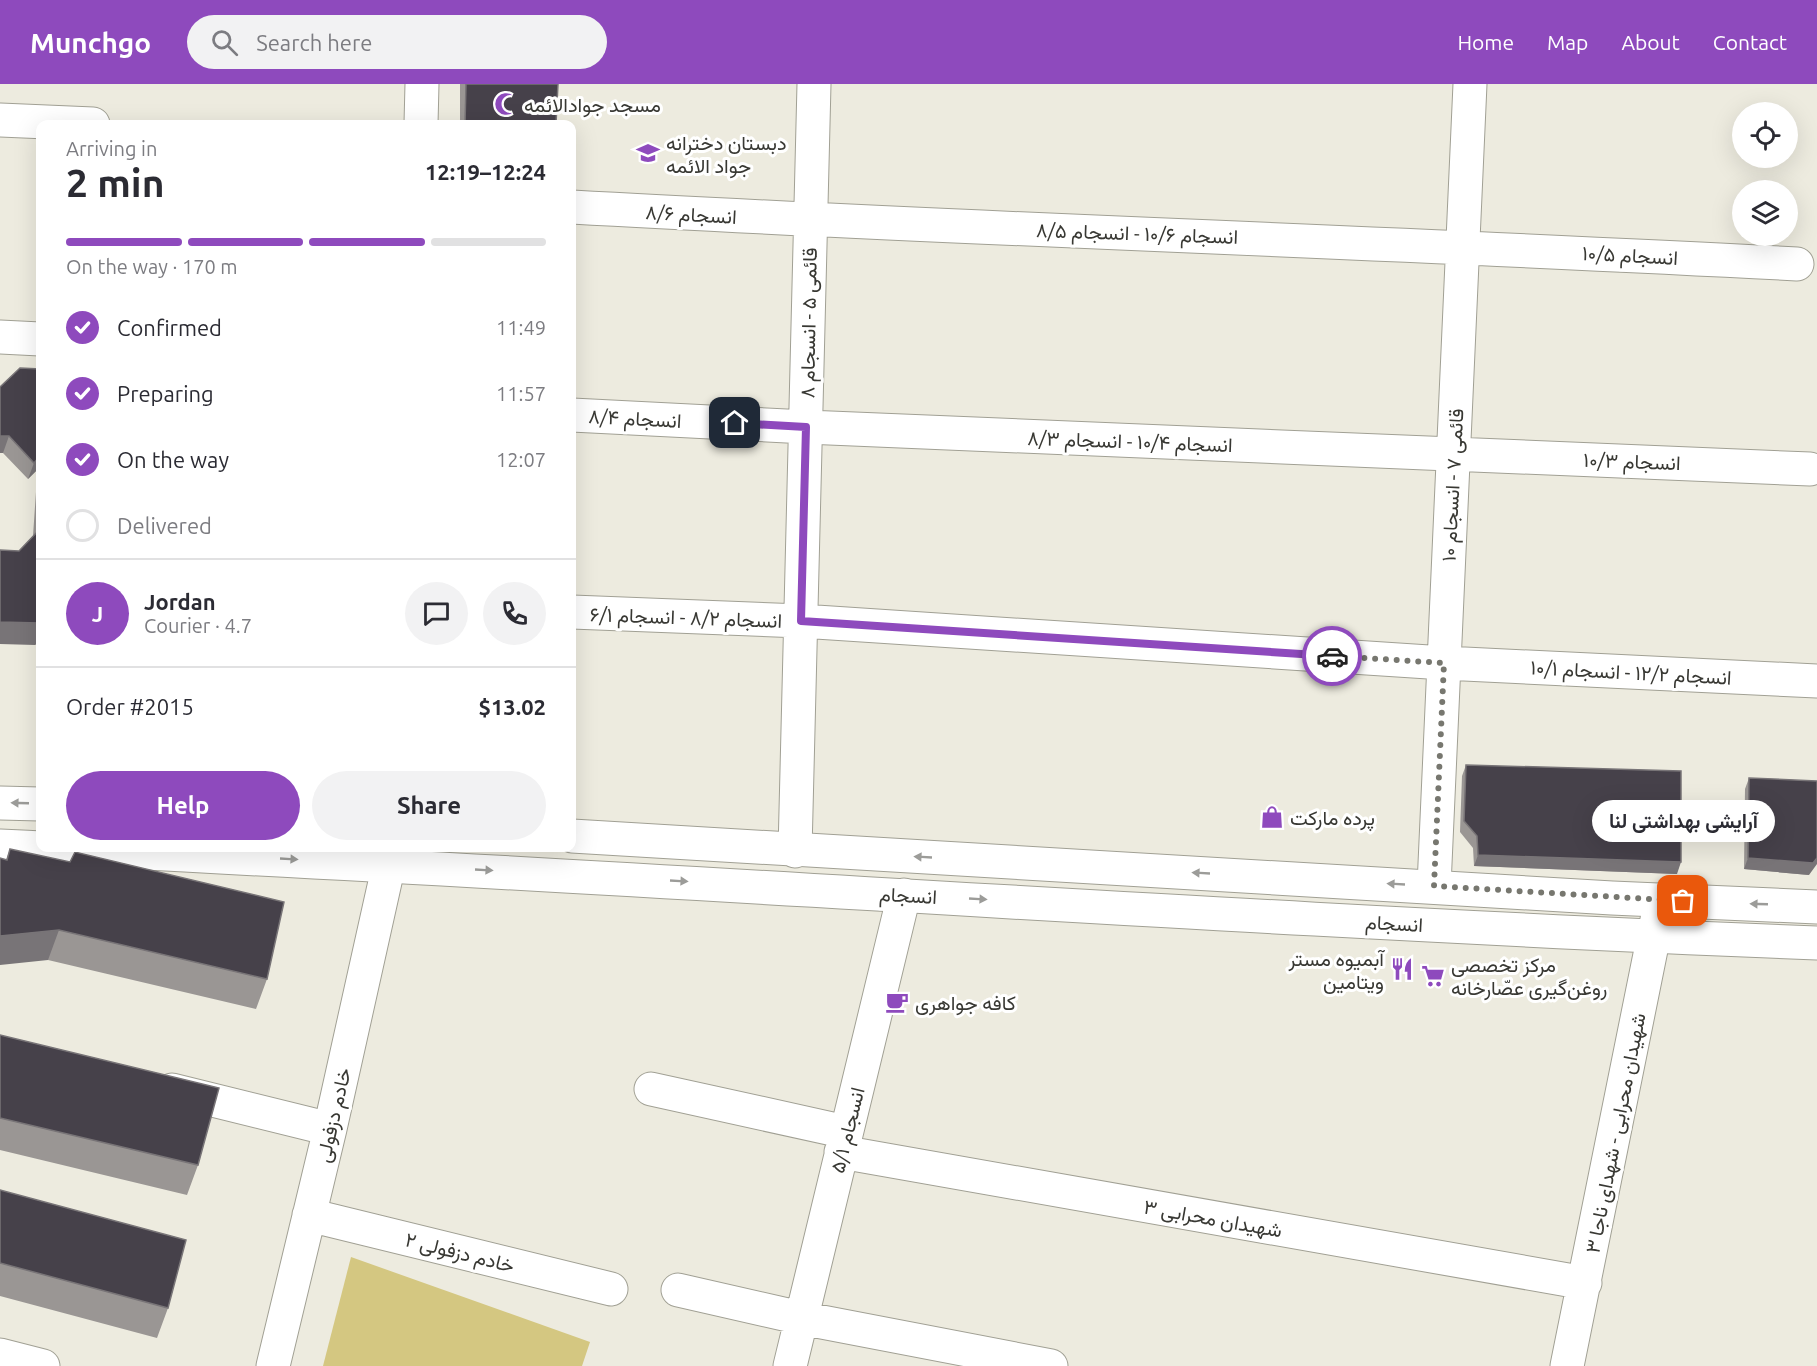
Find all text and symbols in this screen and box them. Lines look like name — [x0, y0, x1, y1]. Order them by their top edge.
search box — [187, 15, 607, 69]
icon: search — [208, 26, 241, 59]
text: Munchgo — [30, 27, 151, 58]
text: Search here — [256, 30, 372, 55]
text: Home — [1457, 30, 1514, 54]
text: Map — [1547, 30, 1588, 54]
text: About — [1621, 30, 1680, 54]
text: Contact — [1713, 30, 1787, 54]
mosque icon: مسجد جوادالائمه — [493, 91, 519, 117]
place label: مسجد جوادالائمه — [524, 93, 661, 118]
map controls — [1732, 102, 1798, 246]
button: locate — [1732, 102, 1798, 168]
place label: دبستان دخترانه جواد الائمه — [666, 131, 787, 179]
text: Arriving in — [66, 137, 157, 160]
school or university icon: دبستان دخترانه جواد الائمه — [635, 140, 661, 166]
text: 12:19–12:24 — [425, 159, 546, 184]
text: 2 min — [66, 161, 165, 204]
button: layers — [1732, 180, 1798, 246]
street label: انسجام ۸/۶ — [645, 200, 737, 230]
street label: انسجام ۱۰/۶ - انسجام ۸/۵ — [1035, 218, 1239, 250]
street label: انسجام ۱۰/۵ — [1581, 241, 1679, 271]
street label: قائمی ۵ - انسجام ۸ — [795, 247, 823, 399]
text: On the way · 170 m — [66, 255, 238, 278]
icon: check — [66, 311, 99, 344]
text: Confirmed — [117, 315, 222, 340]
text: 11:49 — [496, 316, 546, 339]
icon: check — [66, 377, 99, 410]
text: Preparing — [117, 381, 214, 406]
text: 11:57 — [496, 382, 546, 405]
pin — [709, 397, 760, 448]
street label: انسجام ۸/۴ — [588, 404, 682, 434]
icon: home — [718, 406, 751, 439]
street label: قائمی ۷ - انسجام ۱۰ — [1437, 408, 1469, 562]
street label: انسجام ۱۰/۴ - انسجام ۸/۳ — [1027, 426, 1233, 458]
icon: check — [66, 443, 99, 476]
text: On the way — [117, 447, 229, 472]
text: 12:07 — [496, 448, 546, 471]
street label: انسجام ۱۰/۳ — [1583, 448, 1681, 476]
text: Delivered — [117, 513, 212, 538]
button: chat — [405, 582, 468, 645]
button: phone — [483, 582, 546, 645]
text: Jordan — [144, 589, 216, 614]
text: J — [92, 601, 103, 626]
street label: انسجام ۸/۲ - انسجام ۶/۱ — [589, 602, 783, 634]
text: Courier · 4.7 — [144, 614, 252, 637]
courier — [1302, 626, 1362, 686]
icon: car — [1316, 640, 1349, 673]
street label: انسجام ۱۲/۲ - انسجام ۱۰/۱ — [1530, 655, 1732, 691]
text: Order #2015 — [66, 694, 194, 719]
text: $13.02 — [479, 694, 546, 719]
button: Help — [66, 771, 300, 840]
button: Share — [312, 771, 546, 840]
one-way arrow — [11, 799, 30, 808]
callout: آرایشی بهداشتی لنا — [1592, 799, 1774, 841]
shop icon: پرده مارکت — [1259, 804, 1285, 830]
place label: پرده مارکت — [1290, 806, 1375, 832]
text: آرایشی بهداشتی لنا — [1609, 809, 1758, 832]
one-way arrow — [913, 853, 932, 862]
one-way arrow — [280, 855, 299, 864]
one-way arrow — [474, 865, 493, 874]
one-way arrow — [1192, 868, 1211, 878]
pin — [1657, 875, 1708, 926]
one-way arrow — [669, 876, 688, 886]
one-way arrow — [1387, 880, 1406, 889]
street label: انسجام — [878, 882, 938, 910]
icon: bag — [1666, 884, 1699, 917]
one-way arrow — [969, 894, 988, 903]
one-way arrow — [1749, 900, 1768, 909]
street label: انسجام — [1364, 910, 1424, 938]
place label: آبمیوه مستر ویتامین — [1287, 947, 1385, 995]
place label: مرکز تخصصی روغن‌گیری عصّارخانه — [1451, 953, 1607, 1001]
restaurant icon: آبمیوه مستر ویتامین — [1389, 956, 1415, 982]
supermarket icon: مرکز تخصصی روغن‌گیری عصّارخانه — [1420, 963, 1446, 989]
cafe icon: کافه جواهری — [884, 989, 910, 1015]
place label: کافه جواهری — [915, 991, 1016, 1016]
street label: شهیدان محرابی - شهدای ناجا ۳ — [1580, 1011, 1652, 1256]
street label: خادم دزفولی — [311, 1065, 357, 1165]
street label: انسجام ۵/۱ — [825, 1085, 871, 1176]
street label: شهیدان محرابی ۳ — [1142, 1195, 1284, 1243]
street label: خادم دزفولی ۲ — [403, 1227, 517, 1279]

